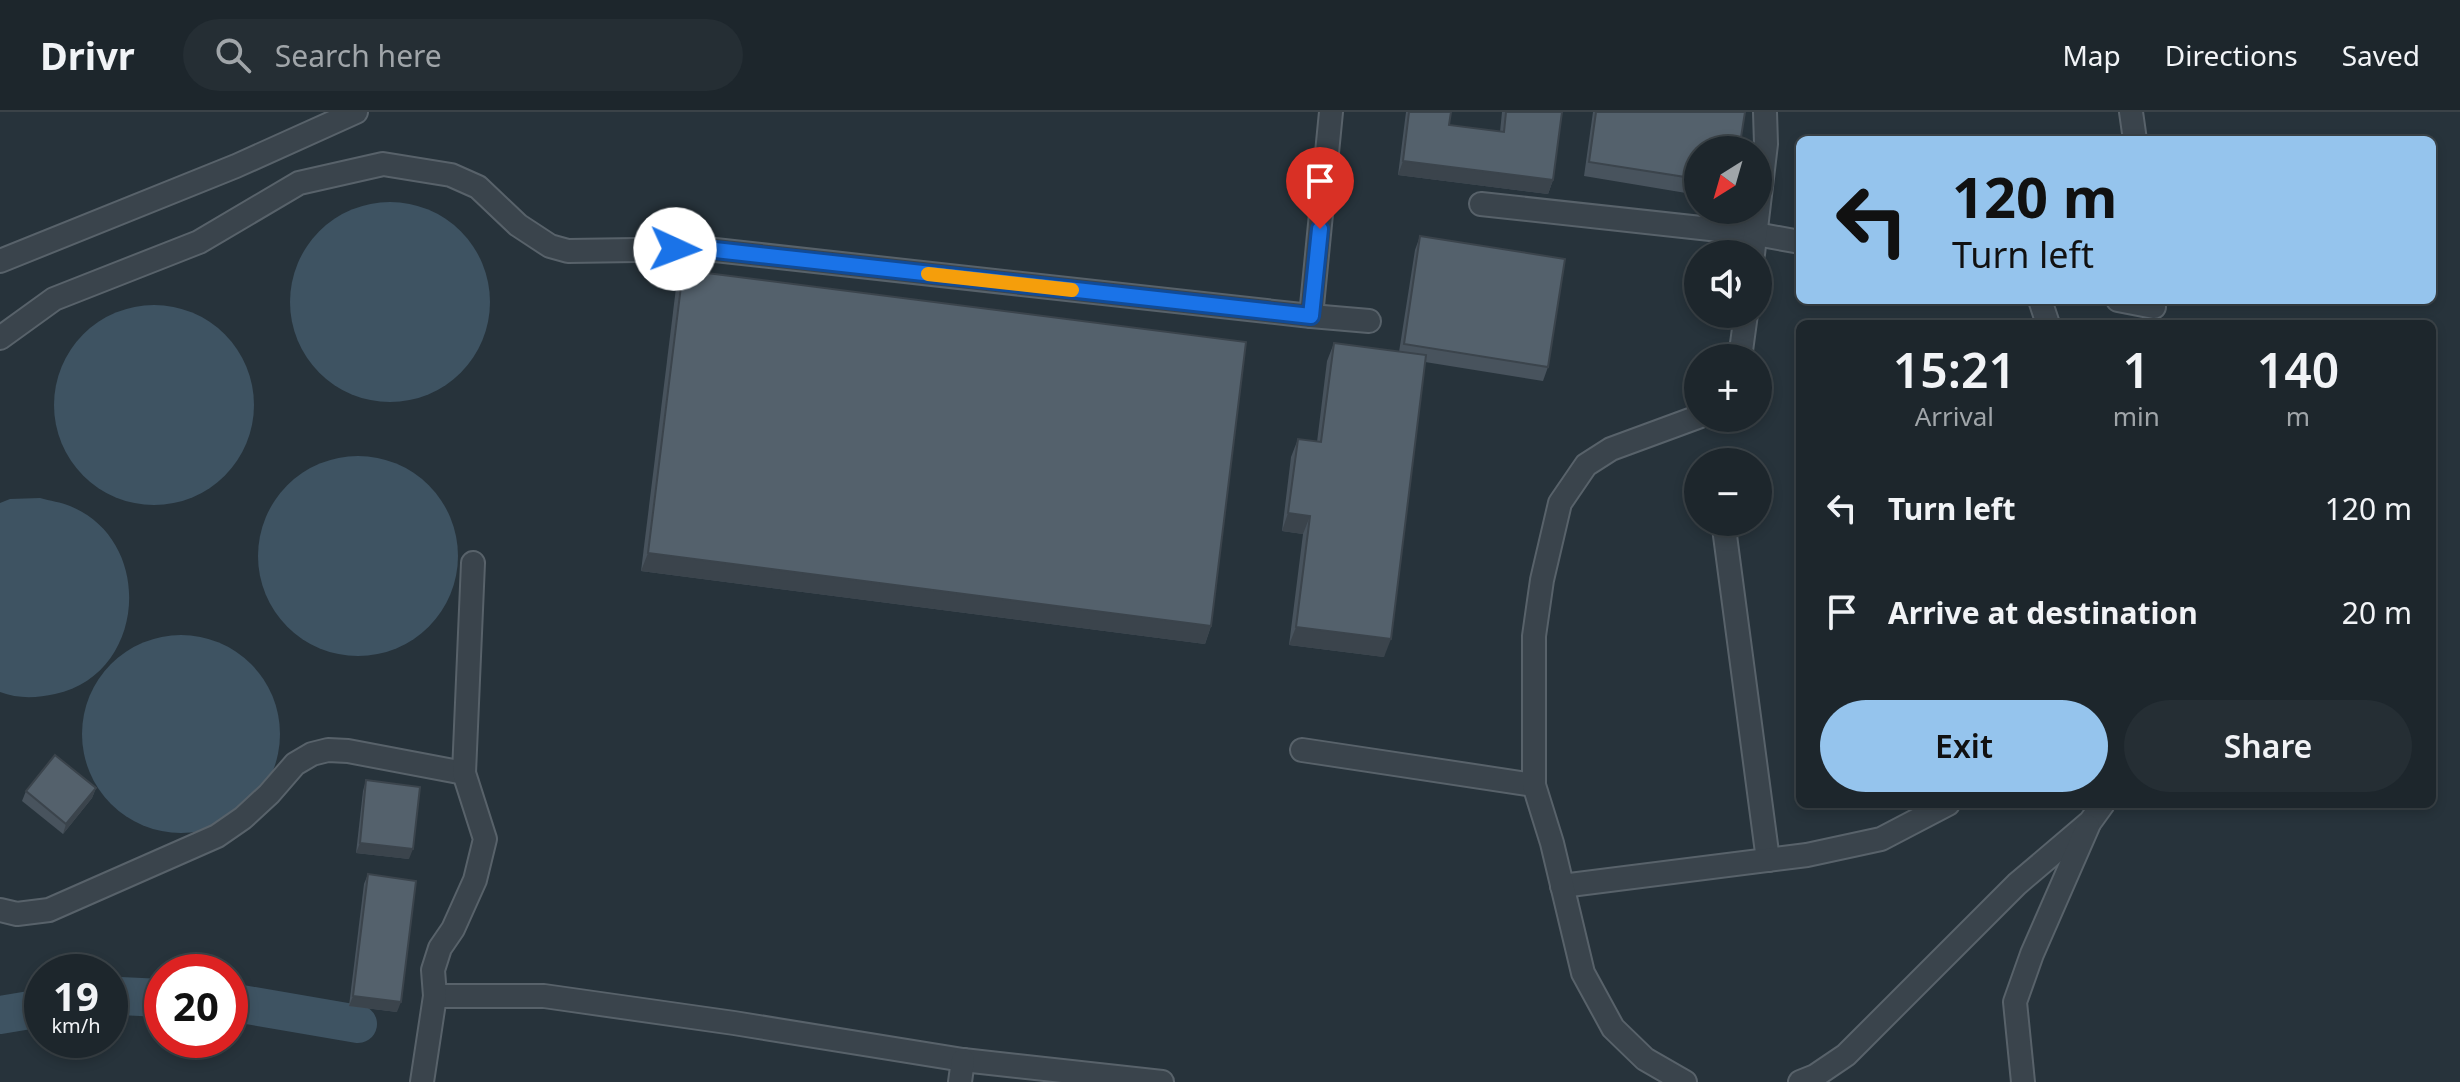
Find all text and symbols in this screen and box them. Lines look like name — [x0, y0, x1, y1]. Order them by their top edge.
search box — [183, 19, 743, 91]
text: Drivr — [40, 29, 135, 81]
icon: search — [211, 33, 255, 77]
text: Search here — [275, 35, 442, 76]
text: Map — [2062, 36, 2121, 74]
text: Directions — [2165, 36, 2298, 74]
text: Saved — [2342, 36, 2420, 74]
north arrow — [1684, 136, 1772, 224]
map controls — [1684, 136, 1772, 536]
pin — [1286, 147, 1354, 229]
text: 120 m — [1952, 158, 2117, 234]
icon: arrive — [1298, 159, 1342, 203]
icon: left — [1820, 168, 1924, 272]
position arrow — [633, 207, 717, 291]
text: Turn left — [1952, 230, 2094, 279]
button: sound — [1684, 240, 1772, 328]
text: 15:21 — [1893, 337, 2016, 402]
text: 1 — [2123, 337, 2150, 402]
text: 140 — [2257, 337, 2339, 402]
button: + — [1684, 344, 1772, 432]
text: Arrival — [1915, 398, 1994, 434]
text: min — [2113, 398, 2160, 434]
text: m — [2286, 398, 2310, 434]
button: − — [1684, 448, 1772, 536]
icon: left — [1820, 486, 1864, 530]
text: Turn left — [1888, 488, 2016, 529]
text: 120 m — [2325, 488, 2412, 529]
icon: arrive — [1820, 590, 1864, 634]
text: Arrive at destination — [1888, 592, 2198, 633]
text: 20 m — [2342, 592, 2412, 633]
button: Exit — [1820, 700, 2108, 792]
button: Share — [2124, 700, 2412, 792]
speed limit sign: 20 — [144, 954, 248, 1058]
text: 19 — [53, 968, 99, 1023]
text: km/h — [51, 1012, 101, 1039]

